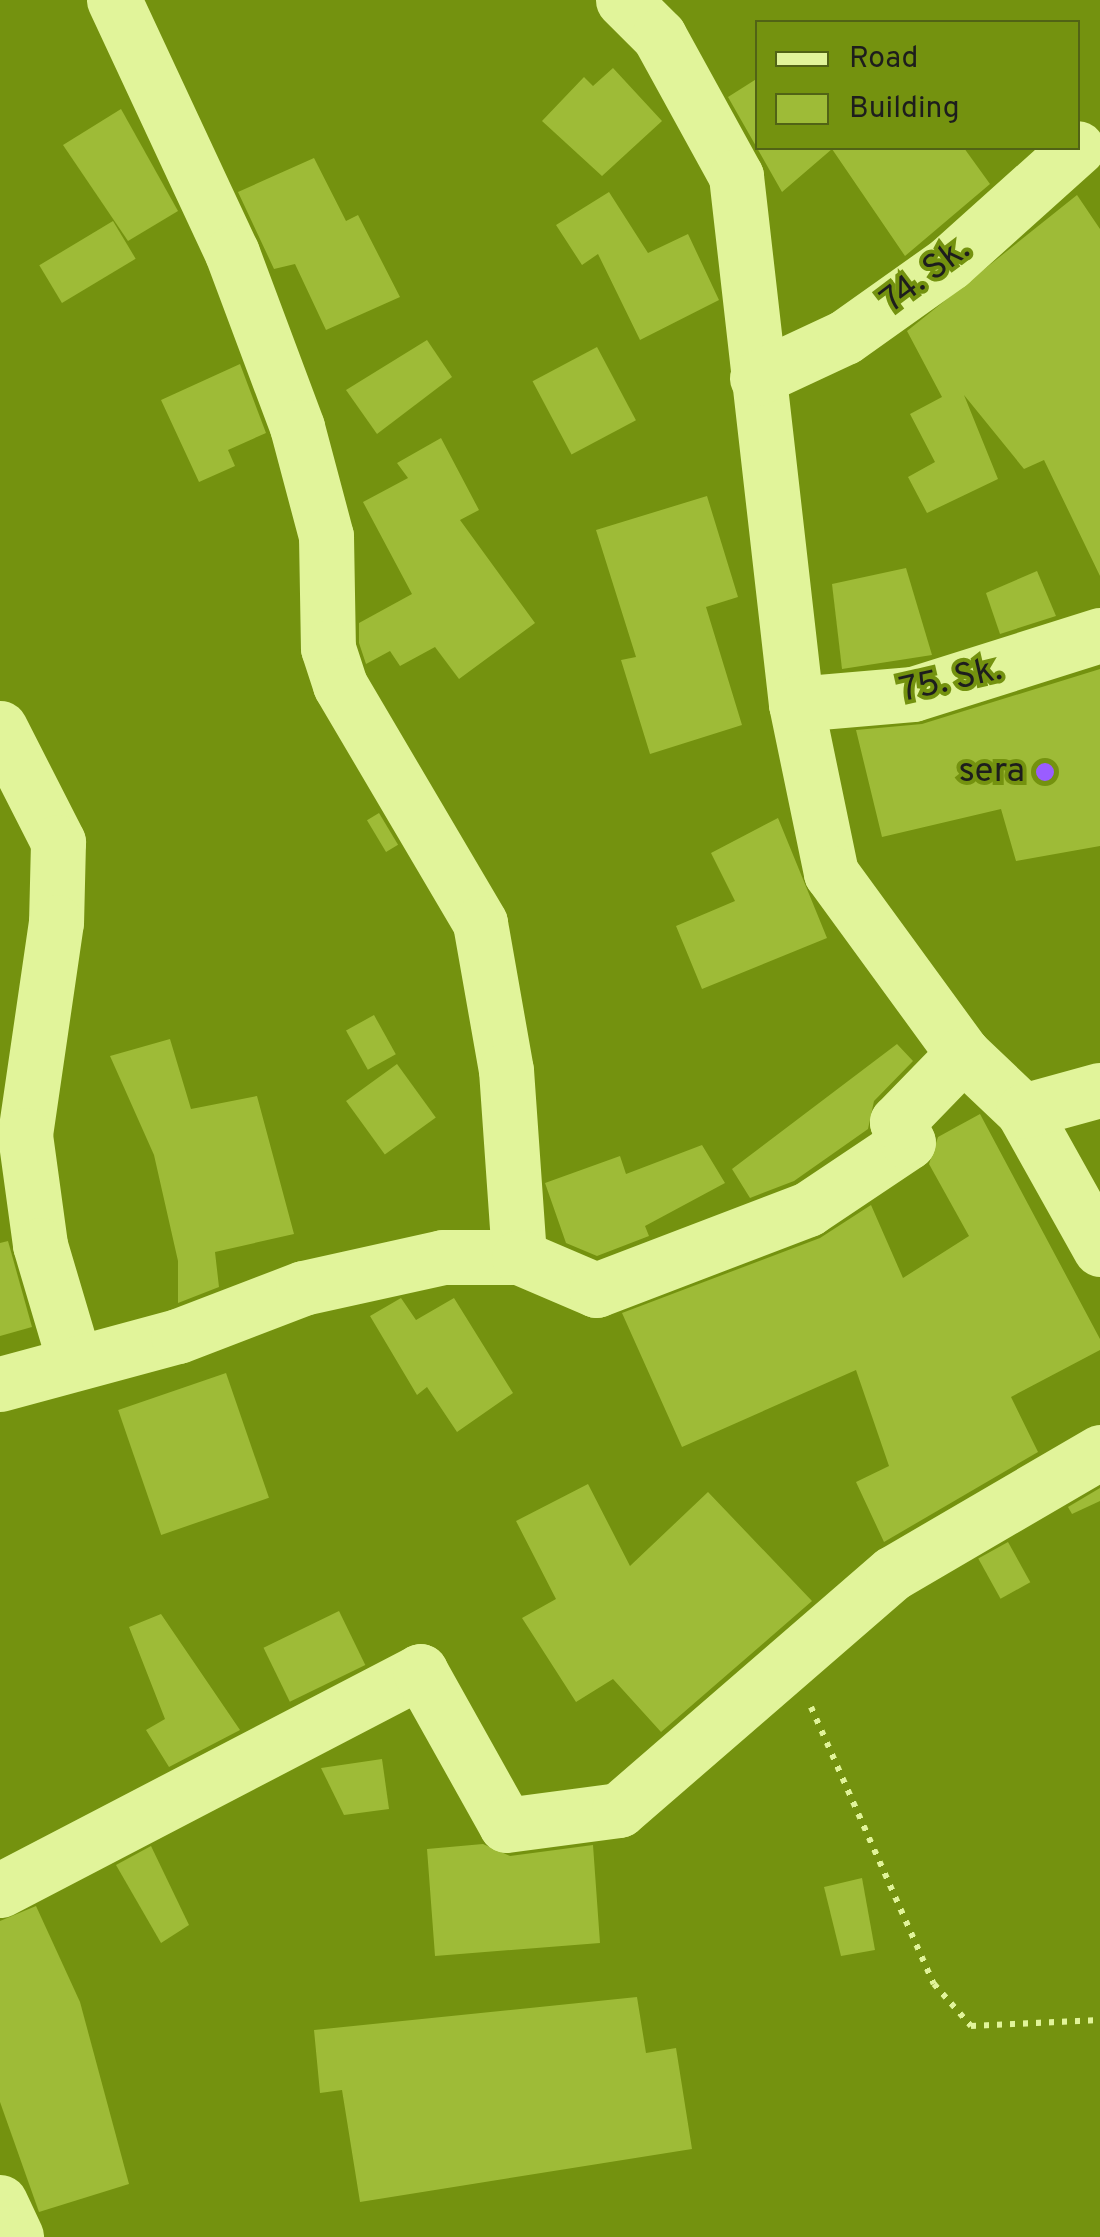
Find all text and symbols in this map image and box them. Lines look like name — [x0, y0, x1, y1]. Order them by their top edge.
legend — [755, 20, 1080, 150]
text: Road — [849, 41, 918, 78]
text: Building — [849, 91, 960, 128]
street label: 74. Sk. — [873, 229, 979, 323]
street label: 75. Sk. — [896, 649, 1006, 713]
place label: sera — [958, 751, 1025, 793]
marker: sera — [1034, 761, 1056, 783]

